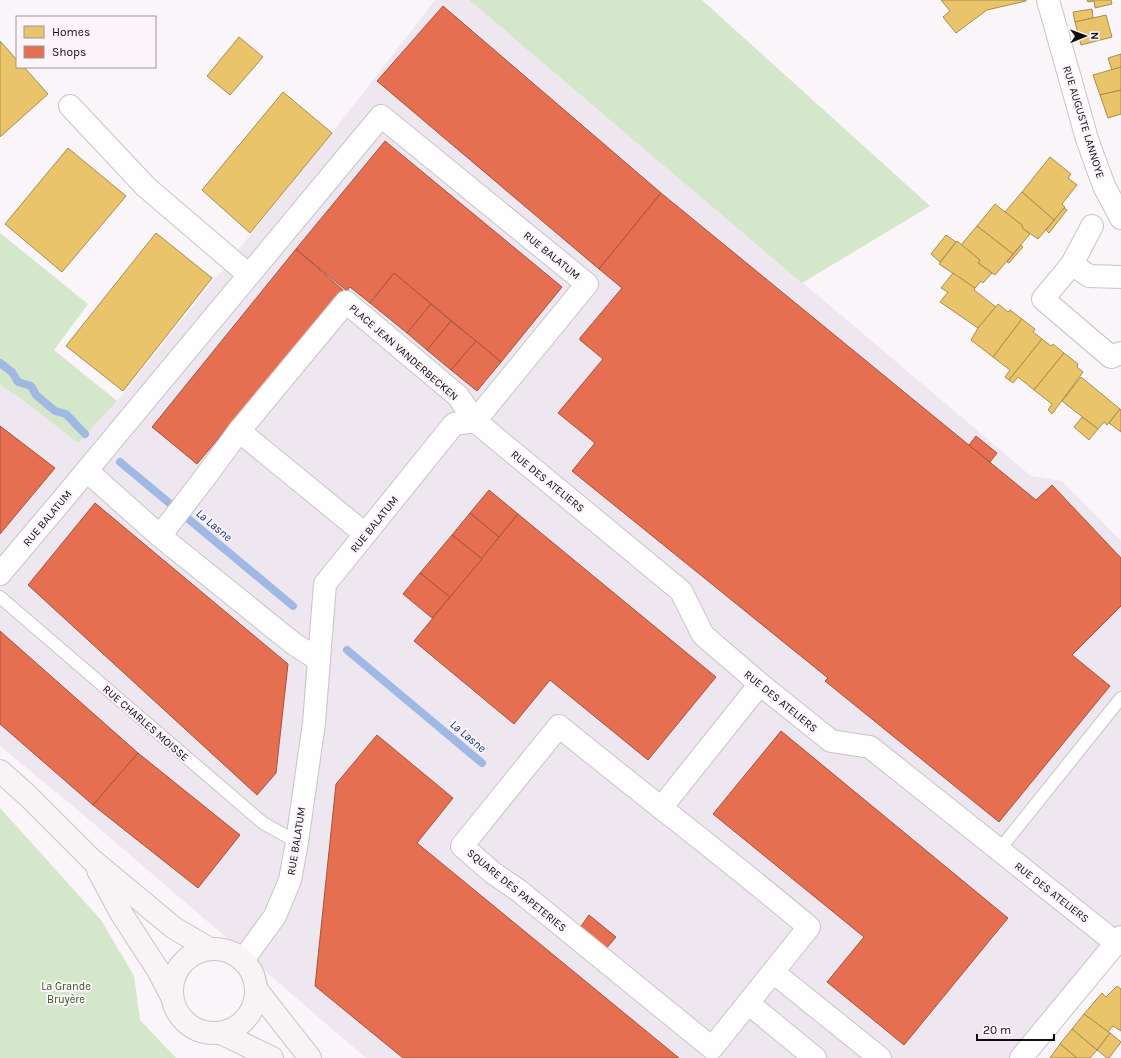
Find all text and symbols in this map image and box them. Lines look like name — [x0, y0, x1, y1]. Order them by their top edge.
legend — [16, 16, 156, 68]
north arrow — [1065, 16, 1105, 56]
text: Homes — [52, 25, 90, 39]
text: N — [1088, 32, 1101, 40]
text: Shops — [52, 45, 86, 59]
street label: RUE AUGUSTE LANNOYE — [1060, 64, 1107, 180]
street label: RUE BALATUM — [521, 229, 583, 282]
street label: PLACE JEAN VANDERBECKEN — [347, 301, 461, 403]
street label: RUE DES ATELIERS — [508, 448, 587, 515]
street label: RUE BALATUM — [20, 488, 75, 549]
street label: RUE BALATUM — [348, 493, 401, 555]
water label: La Lasne — [193, 506, 235, 544]
street label: RUE DES ATELIERS — [741, 668, 820, 735]
street label: RUE CHARLES MOISSE — [100, 683, 191, 764]
water label: La Lasne — [447, 717, 489, 755]
street label: RUE BALATUM — [285, 806, 308, 876]
street label: SQUARE DES PAPETERIES — [464, 846, 569, 935]
street label: RUE DES ATELIERS — [1012, 859, 1091, 925]
park label: La Grande Bruyère — [41, 980, 91, 1006]
scale bar — [977, 1016, 1054, 1042]
text: 20 m — [983, 1023, 1011, 1037]

